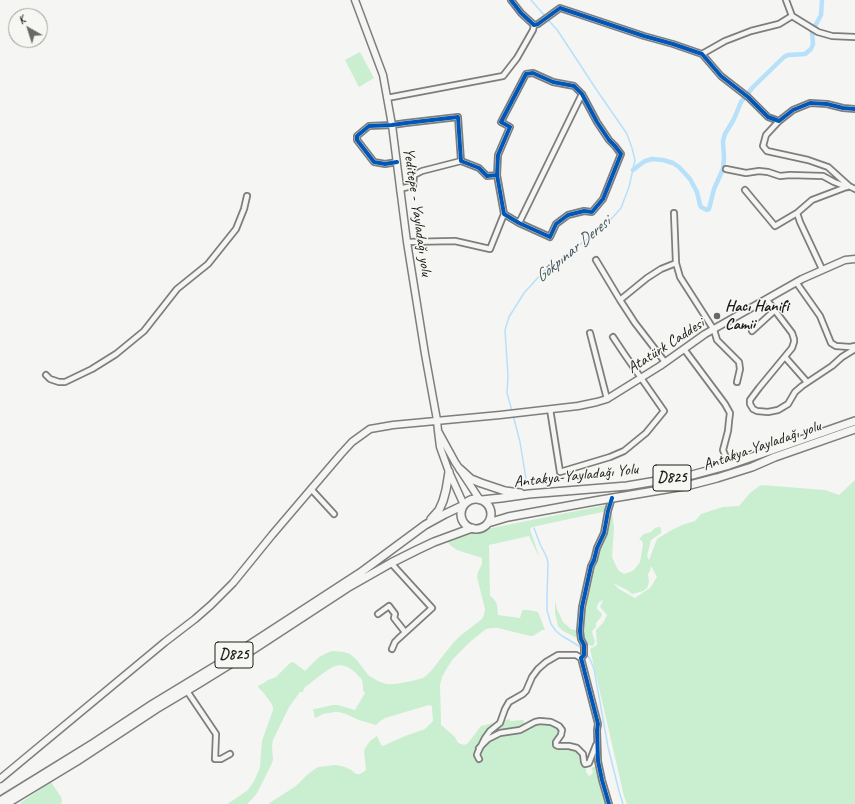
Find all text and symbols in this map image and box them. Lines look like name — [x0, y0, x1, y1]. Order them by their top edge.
north arrow — [8, 8, 48, 48]
text: K — [14, 12, 28, 27]
street label: Yeditepe - Yayladağı yolu — [398, 146, 436, 278]
water label: Gökpınar Deresi — [531, 213, 615, 287]
place label: Hacı Hanifi Camii — [725, 297, 788, 335]
marker: Hacı Hanifi Camii — [712, 311, 722, 321]
street label: Atatürk Caddesi — [624, 314, 708, 378]
street label: Antakya-Yayladağı yolu — [700, 417, 824, 475]
street label: Antakya-Yayladağı Yolu — [513, 460, 639, 492]
road number: D825 — [653, 465, 691, 491]
road number: D825 — [215, 642, 253, 668]

